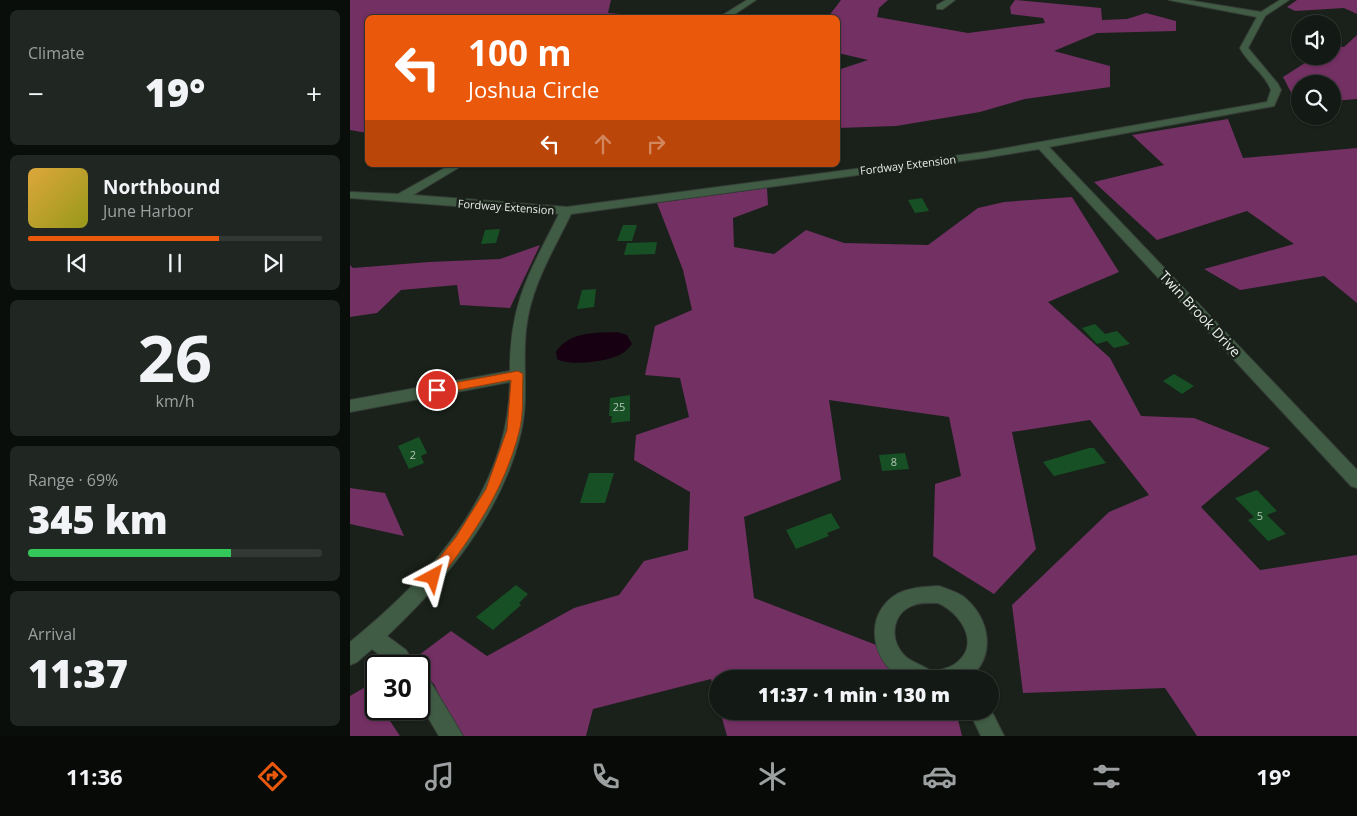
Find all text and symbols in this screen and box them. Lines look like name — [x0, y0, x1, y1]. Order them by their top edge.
map controls — [1291, 15, 1341, 125]
button: sound — [1291, 15, 1341, 65]
text: 100 m — [468, 29, 572, 76]
icon: left — [385, 35, 450, 100]
text: Climate — [28, 42, 85, 64]
text: 19° — [145, 66, 205, 118]
text: − — [28, 74, 44, 112]
text: + — [306, 74, 322, 112]
text: Joshua Circle — [468, 74, 599, 104]
button: search — [1291, 75, 1341, 125]
icon: left — [536, 130, 564, 158]
icon: ahead — [589, 130, 617, 158]
icon: right — [642, 130, 670, 158]
street label: Fordway Extension — [859, 151, 957, 178]
text: Northbound — [103, 174, 220, 200]
street label: Fordway Extension — [457, 196, 555, 217]
text: June Harbor — [103, 200, 193, 222]
icon: previous — [63, 249, 91, 277]
icon: pause — [161, 249, 189, 277]
icon: next — [259, 249, 287, 277]
street label: Twin Brook Drive — [1156, 267, 1245, 361]
text: 26 — [138, 313, 212, 401]
pin — [416, 369, 458, 411]
icon: arrive — [423, 376, 451, 404]
text: km/h — [156, 390, 194, 412]
house number: 25 — [613, 399, 625, 414]
house number: 2 — [410, 447, 416, 462]
house number: 8 — [891, 454, 897, 469]
text: Range · 69% — [28, 469, 118, 491]
text: 345 km — [28, 493, 168, 545]
house number: 5 — [1257, 508, 1263, 523]
position arrow — [406, 550, 458, 602]
text: Arrival — [28, 623, 76, 645]
text: 11:37 — [28, 647, 128, 699]
speed limit sign: 30 — [365, 655, 430, 720]
text: 11:37 · 1 min · 130 m — [758, 682, 950, 708]
icon: directions — [255, 759, 290, 794]
icon: music — [422, 759, 457, 794]
icon: phone — [588, 759, 623, 794]
icon: climate — [755, 759, 790, 794]
icon: car — [922, 759, 957, 794]
icon: filters — [1089, 759, 1124, 794]
text: 11:36 — [66, 761, 123, 791]
text: 19° — [1256, 761, 1291, 791]

